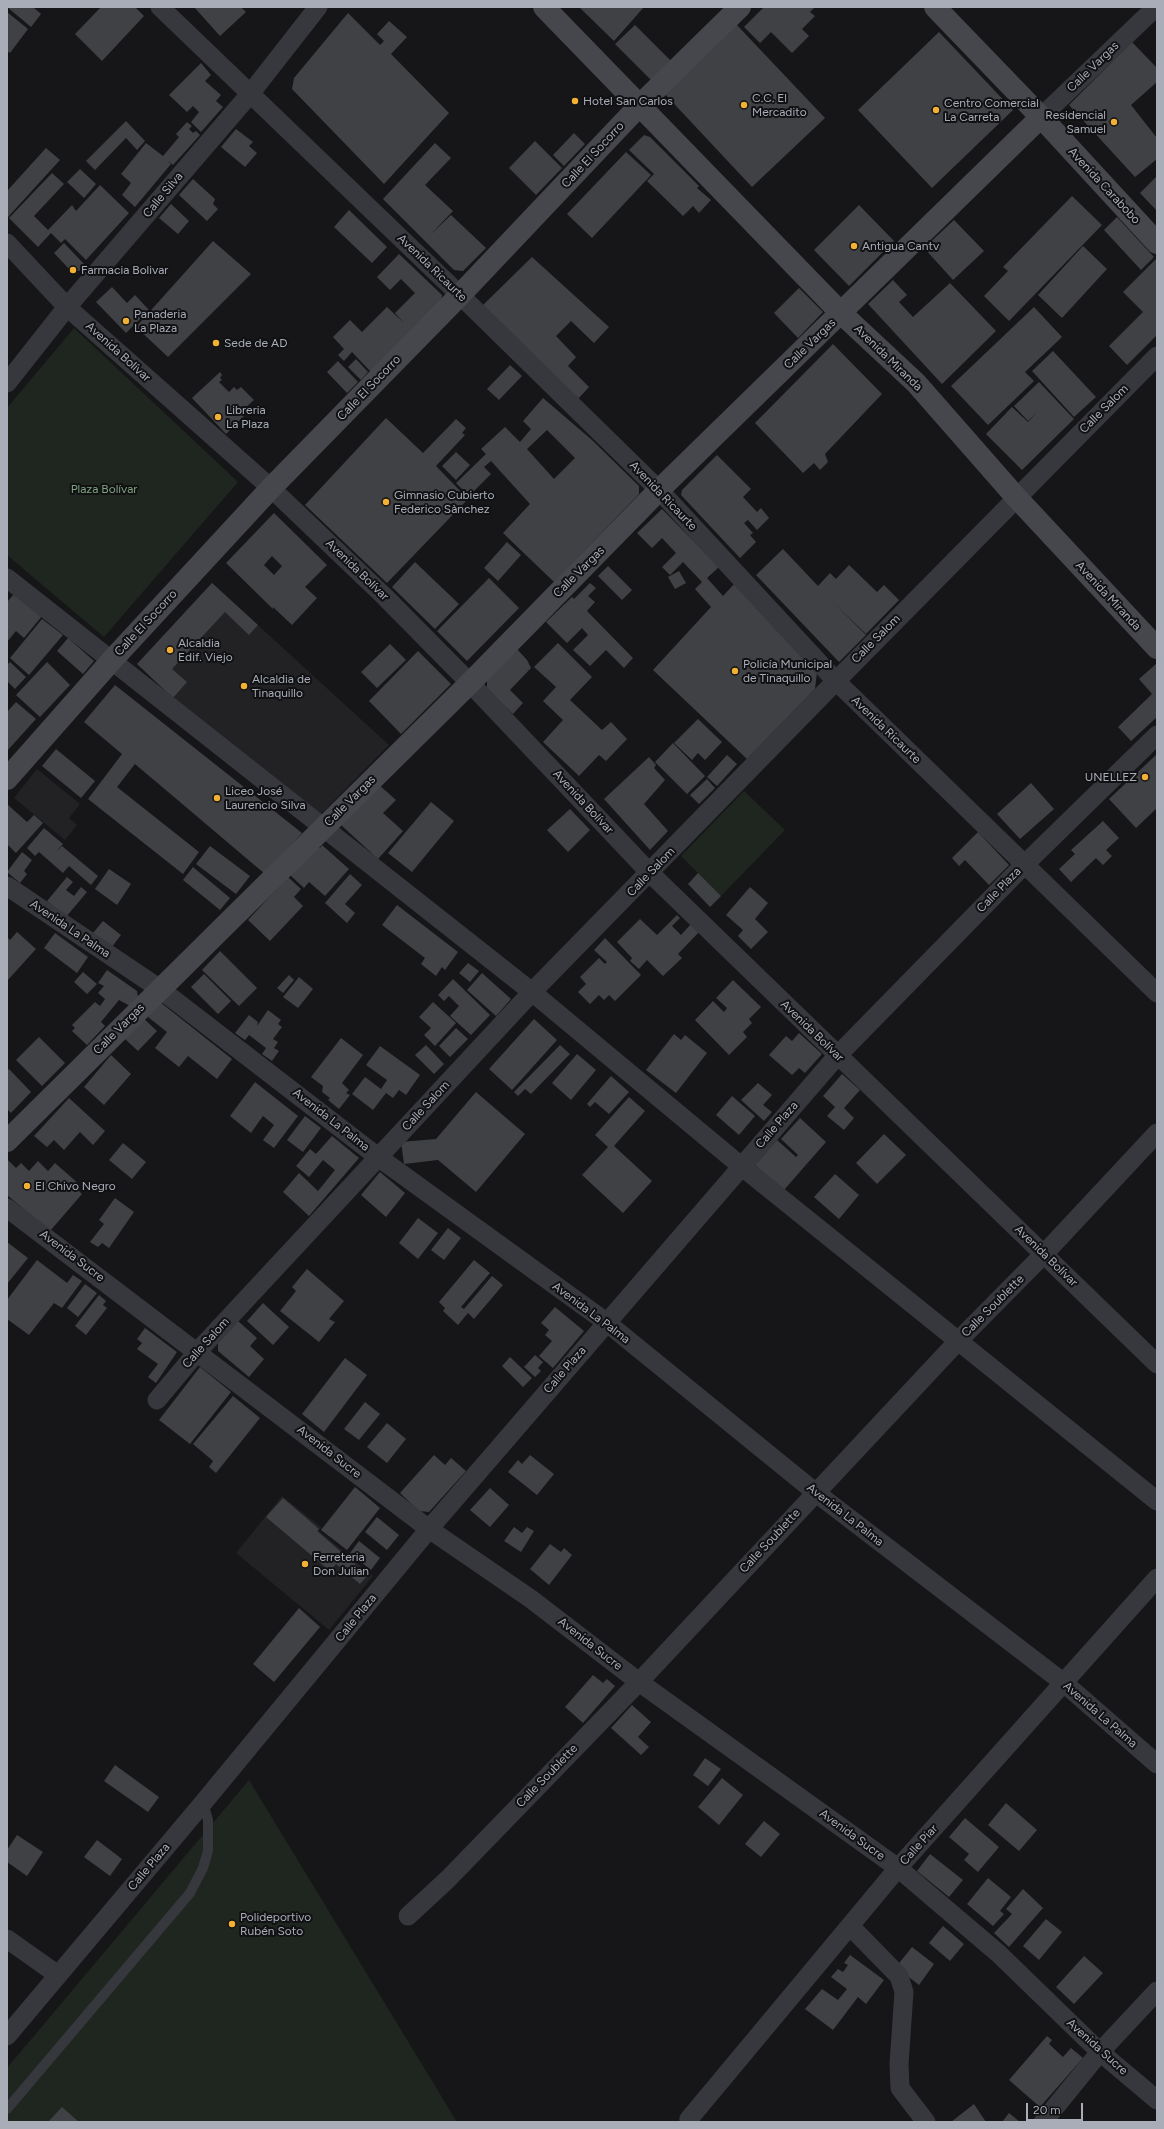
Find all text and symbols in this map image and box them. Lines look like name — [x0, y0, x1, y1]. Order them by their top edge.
street label: Calle Vargas — [1064, 39, 1122, 95]
place label: C.C. El Mercadito — [752, 91, 807, 119]
place label: Hotel San Carlos — [583, 94, 673, 108]
marker: Hotel San Carlos — [570, 96, 580, 106]
place label: Centro Comercial La Carreta — [944, 96, 1039, 124]
marker: C.C. El Mercadito — [739, 100, 749, 110]
marker: Centro Comercial La Carreta — [931, 105, 941, 115]
place label: Residencial Samuel — [1045, 108, 1106, 136]
marker: Residencial Samuel — [1109, 117, 1119, 127]
street label: Calle El Socorro — [559, 119, 627, 191]
street label: Avenida Carabobo — [1065, 145, 1143, 227]
street label: Calle Silva — [140, 169, 186, 221]
street label: Avenida Ricaurte — [394, 231, 470, 305]
place label: Antigua Cantv — [862, 239, 939, 253]
marker: Antigua Cantv — [849, 241, 859, 251]
place label: Farmacia Bolivar — [81, 263, 168, 277]
marker: Farmacia Bolivar — [68, 265, 78, 275]
place label: Panaderia La Plaza — [134, 307, 186, 335]
marker: Panaderia La Plaza — [121, 316, 131, 326]
street label: Calle Vargas — [781, 316, 839, 372]
street label: Avenida Bolívar — [83, 319, 153, 385]
street label: Avenida Miranda — [851, 322, 925, 394]
place label: Sede de AD — [224, 336, 287, 350]
marker: Sede de AD — [211, 338, 221, 348]
street label: Calle El Socorro — [334, 352, 404, 424]
street label: Calle Salom — [1077, 382, 1131, 436]
place label: Libreria La Plaza — [226, 403, 269, 431]
marker: Libreria La Plaza — [213, 412, 223, 422]
street label: Avenida Ricaurte — [626, 458, 700, 534]
park label: Plaza Bolívar — [71, 482, 137, 496]
place label: Gimnasio Cubierto Federico Sànchez — [394, 488, 494, 516]
marker: Gimnasio Cubierto Federico Sànchez — [381, 497, 391, 507]
street label: Avenida Bolívar — [322, 536, 392, 604]
street label: Calle Vargas — [550, 543, 608, 601]
street label: Avenida Miranda — [1072, 558, 1144, 634]
street label: Calle El Socorro — [112, 587, 180, 659]
street label: Calle Salom — [849, 612, 903, 666]
place label: Alcaldia Edif. Viejo — [178, 636, 233, 664]
marker: Alcaldia Edif. Viejo — [165, 645, 175, 655]
place label: Policía Municipal de Tinaquillo — [743, 657, 832, 685]
marker: Policía Municipal de Tinaquillo — [730, 666, 740, 676]
place label: Alcaldia de Tinaquillo — [252, 672, 310, 700]
marker: Alcaldia de Tinaquillo — [239, 681, 249, 691]
street label: Avenida Ricaurte — [848, 693, 924, 767]
street label: Avenida Bolívar — [550, 767, 616, 837]
place label: UNELLEZ — [1085, 770, 1137, 784]
street label: Calle Vargas — [321, 772, 379, 830]
marker: UNELLEZ — [1140, 772, 1150, 782]
place label: Liceo José Laurencio Silva — [225, 784, 306, 812]
marker: Liceo José Laurencio Silva — [212, 793, 222, 803]
street label: Calle Salom — [624, 844, 678, 900]
street label: Calle Plaza — [974, 864, 1024, 916]
street label: Avenida La Palma — [27, 897, 113, 961]
street label: Avenida Bolívar — [777, 997, 847, 1065]
street label: Calle Vargas — [90, 1000, 148, 1058]
street label: Calle Salom — [399, 1078, 453, 1134]
street label: Avenida La Palma — [290, 1086, 372, 1154]
street label: Calle Plaza — [753, 1099, 801, 1151]
place label: El Chivo Negro — [35, 1179, 116, 1193]
marker: El Chivo Negro — [22, 1181, 32, 1191]
street label: Avenida Bolívar — [1011, 1222, 1081, 1290]
street label: Avenida Sucre — [37, 1227, 107, 1285]
street label: Calle Soublette — [959, 1272, 1027, 1340]
street label: Avenida La Palma — [549, 1279, 633, 1347]
street label: Calle Salom — [180, 1315, 232, 1371]
street label: Calle Plaza — [541, 1344, 589, 1396]
street label: Avenida Sucre — [294, 1423, 364, 1481]
street label: Avenida La Palma — [804, 1481, 886, 1549]
street label: Calle Soublette — [737, 1506, 803, 1576]
place label: Ferreteria Don Julian — [313, 1550, 369, 1578]
marker: Ferreteria Don Julian — [300, 1559, 310, 1569]
street label: Calle Plaza — [332, 1591, 380, 1645]
street label: Avenida Sucre — [555, 1615, 625, 1673]
street label: Avenida La Palma — [1060, 1679, 1140, 1751]
street label: Calle Soublette — [513, 1741, 581, 1811]
street label: Avenida Sucre — [816, 1806, 888, 1864]
street label: Calle Piar — [897, 1822, 941, 1868]
street label: Calle Plaza — [125, 1840, 173, 1894]
place label: Polideportivo Rubén Soto — [240, 1910, 311, 1938]
marker: Polideportivo Rubén Soto — [227, 1919, 237, 1929]
street label: Avenida Sucre — [1063, 2016, 1131, 2078]
scale bar — [1028, 2095, 1085, 2121]
text: 20 m — [1033, 2103, 1061, 2117]

